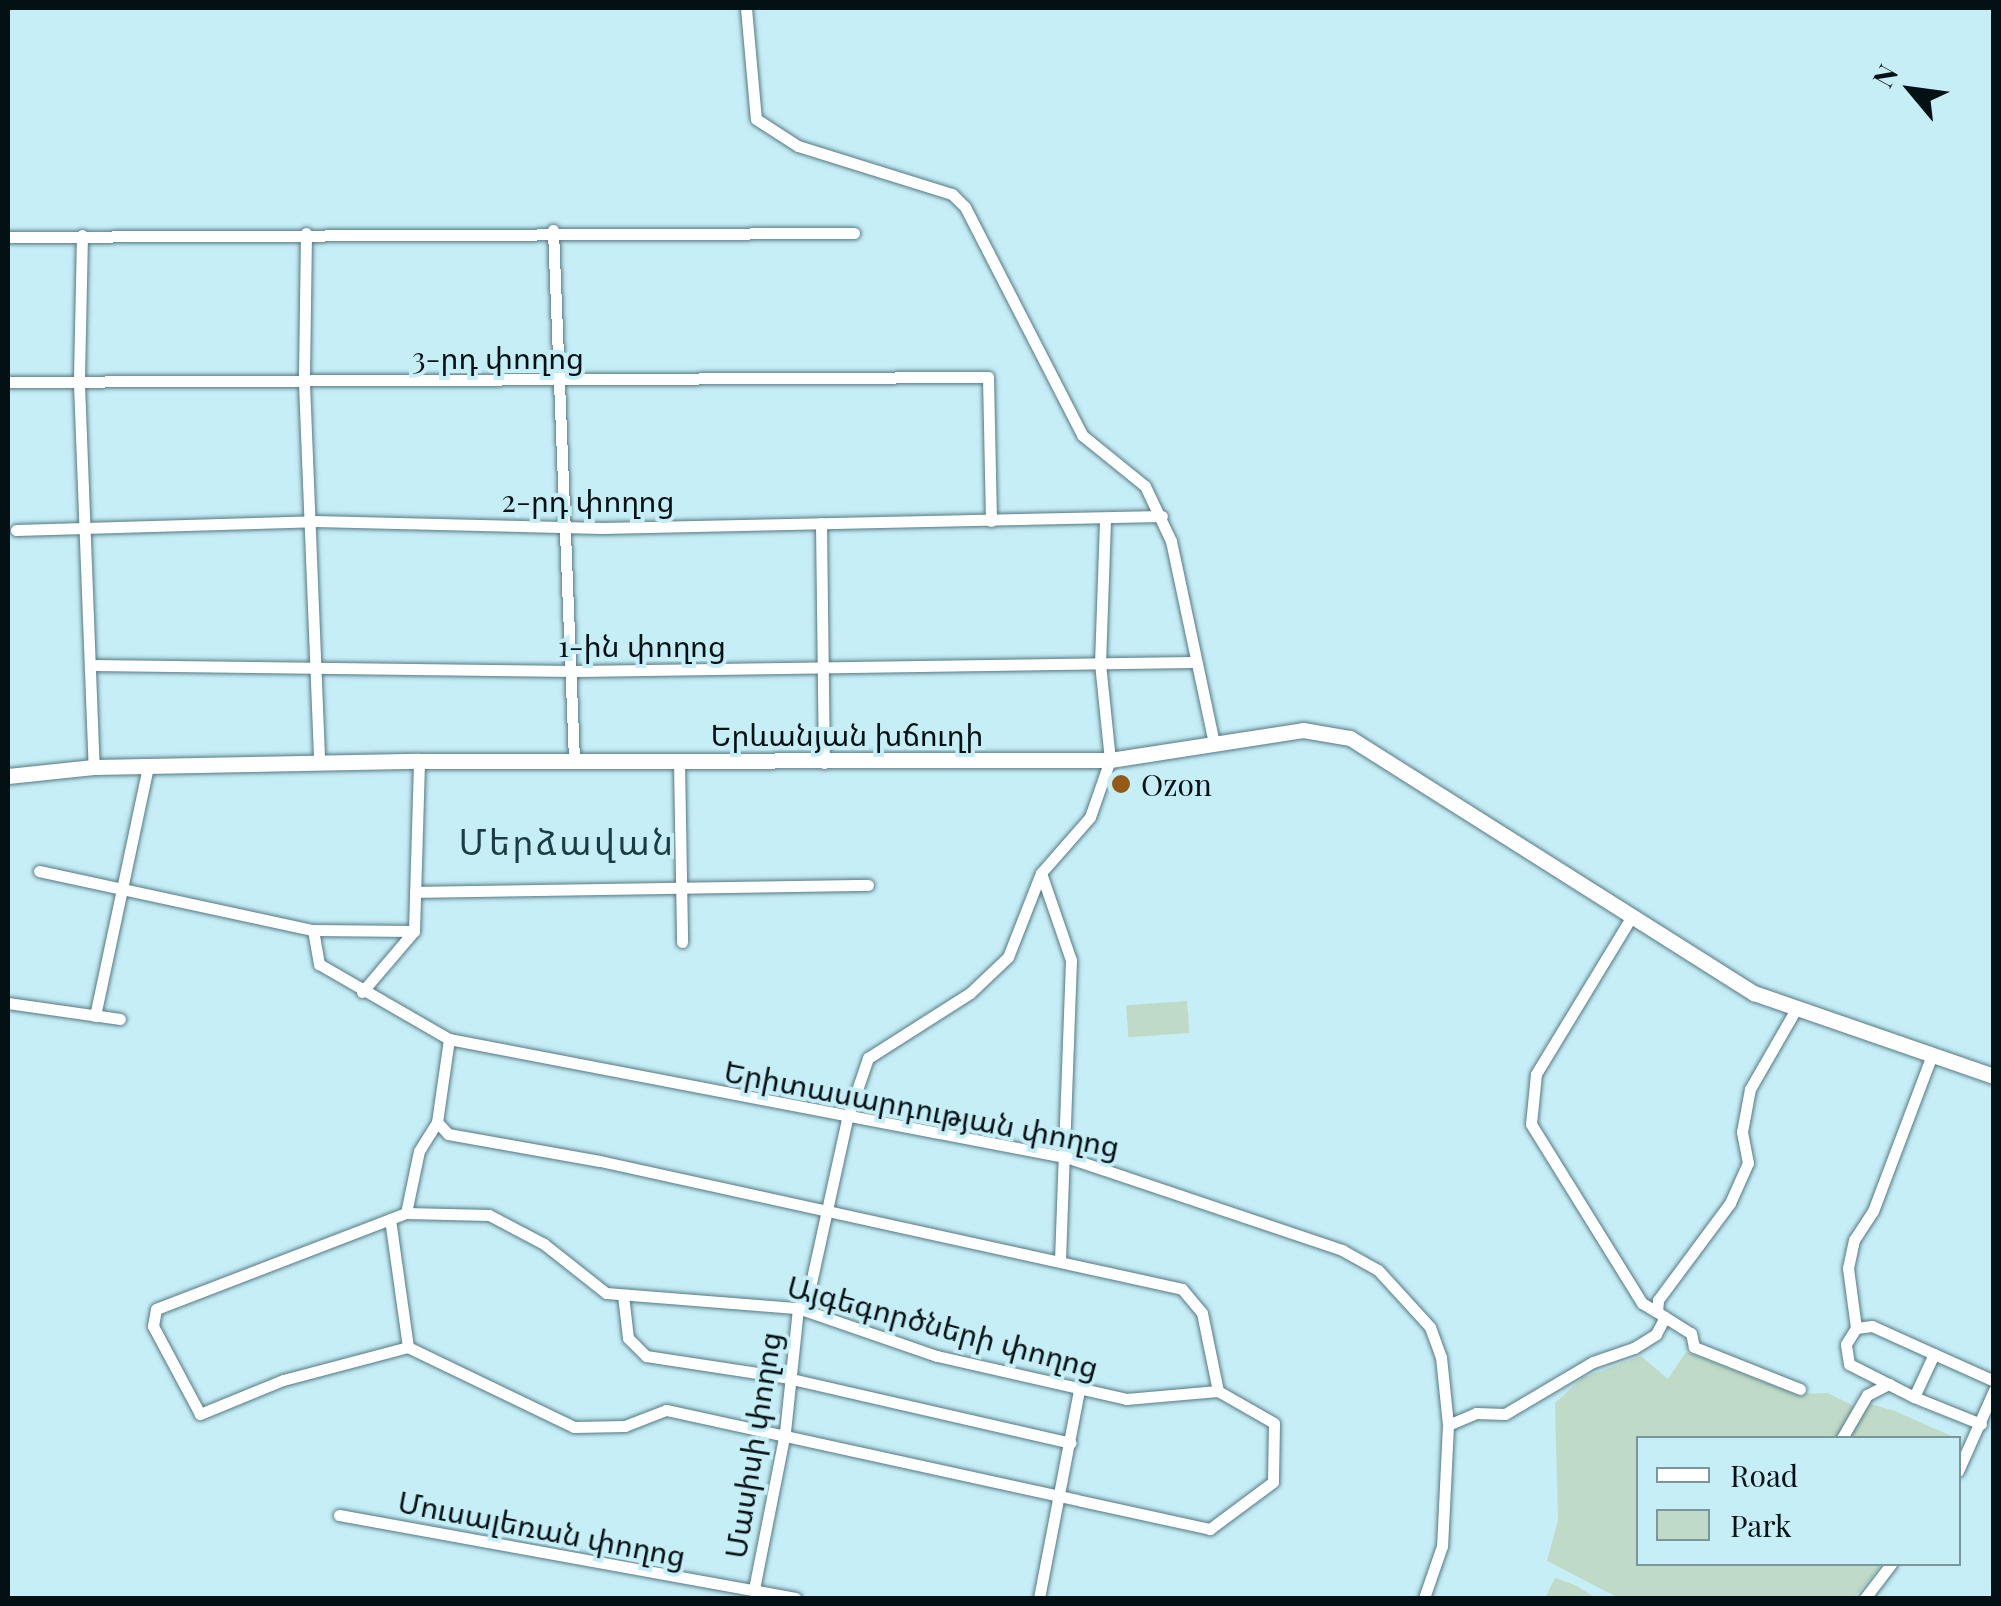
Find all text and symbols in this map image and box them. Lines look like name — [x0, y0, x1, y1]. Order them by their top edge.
north arrow — [1861, 40, 1961, 140]
text: N — [1863, 57, 1905, 93]
street label: 3-րդ փողոց — [412, 339, 584, 375]
street label: 2-րդ փողոց — [502, 482, 674, 518]
street label: 1-ին փողոց — [558, 627, 726, 663]
street label: Երևանյան խճուղի — [711, 716, 983, 752]
place label: Ozon — [1141, 766, 1212, 802]
marker: Ozon — [1110, 773, 1132, 795]
district label: Մերձավան — [458, 820, 676, 862]
street label: Երիտասարդության փողոց — [721, 1052, 1123, 1164]
street label: Այգեգործների փողոց — [783, 1267, 1103, 1385]
street label: Մասիսի փողոց — [716, 1329, 788, 1561]
legend — [1636, 1436, 1961, 1566]
text: Road — [1730, 1455, 1798, 1495]
street label: Մուսալեռան փողոց — [395, 1482, 689, 1574]
text: Park — [1730, 1505, 1792, 1545]

